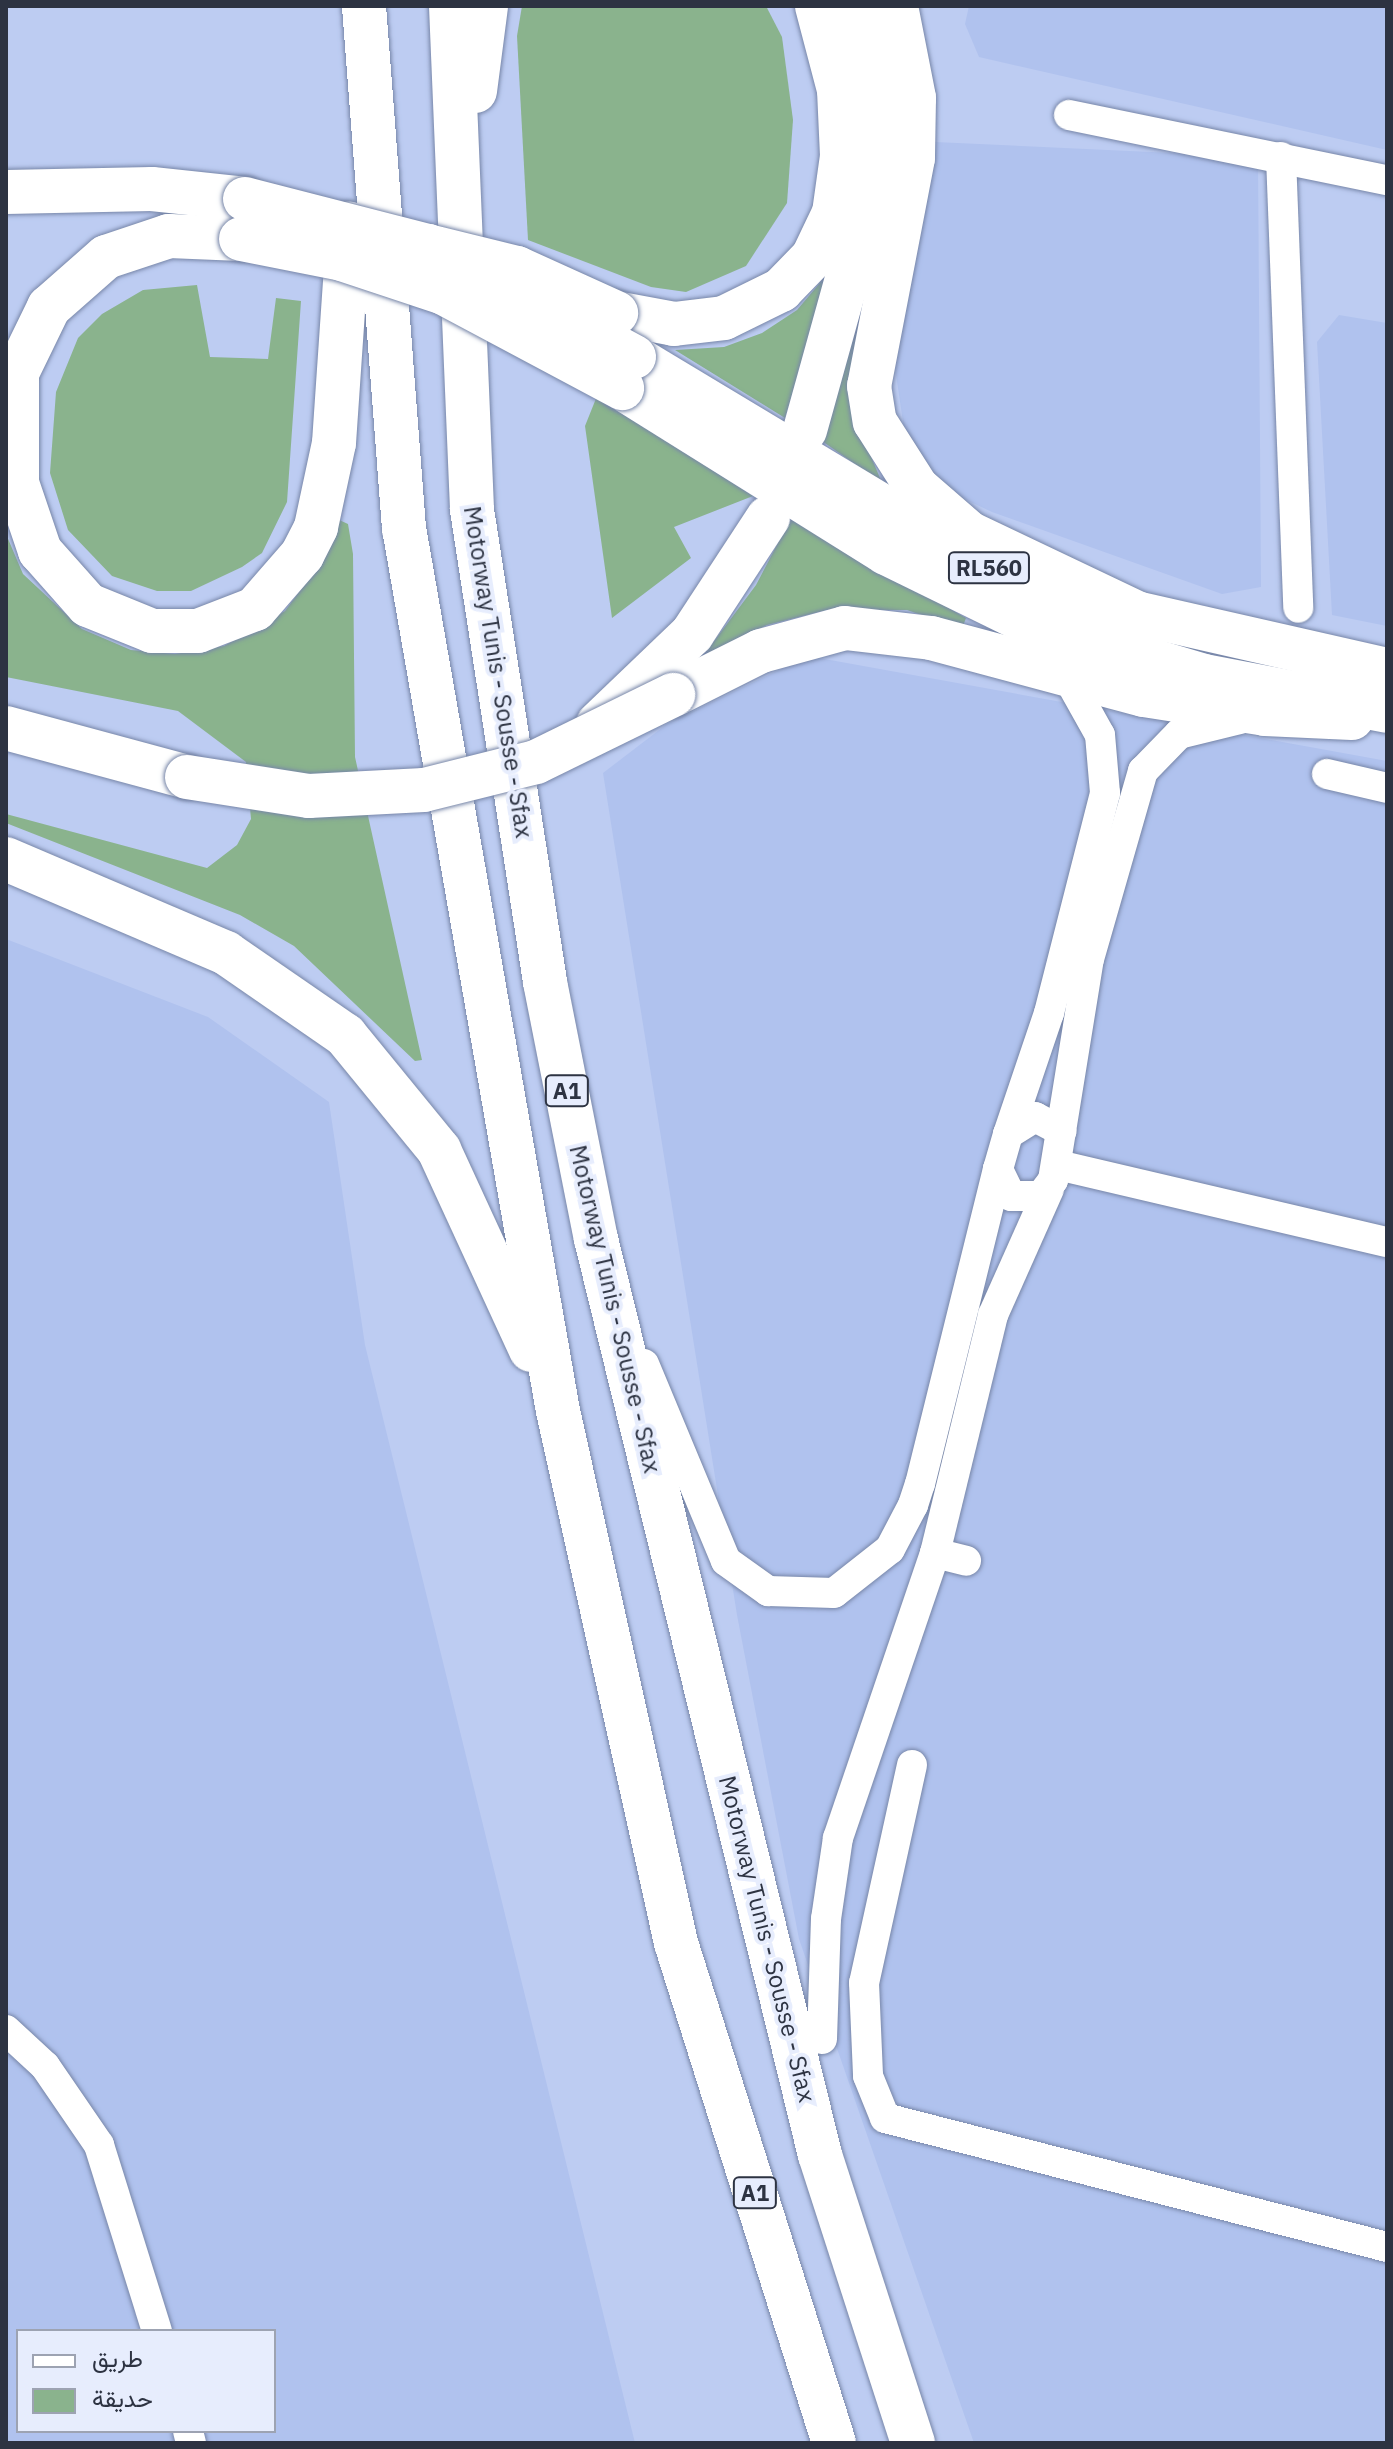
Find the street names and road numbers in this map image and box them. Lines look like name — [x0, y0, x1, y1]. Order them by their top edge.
street label: Motorway Tunis - Sousse - Sfax — [458, 504, 538, 840]
road number: RL560 — [947, 550, 1031, 586]
road number: A1 — [543, 1073, 591, 1109]
street label: Motorway Tunis - Sousse - Sfax — [563, 1142, 667, 1476]
street label: Motorway Tunis - Sousse - Sfax — [712, 1773, 822, 2105]
road number: A1 — [731, 2175, 779, 2211]

